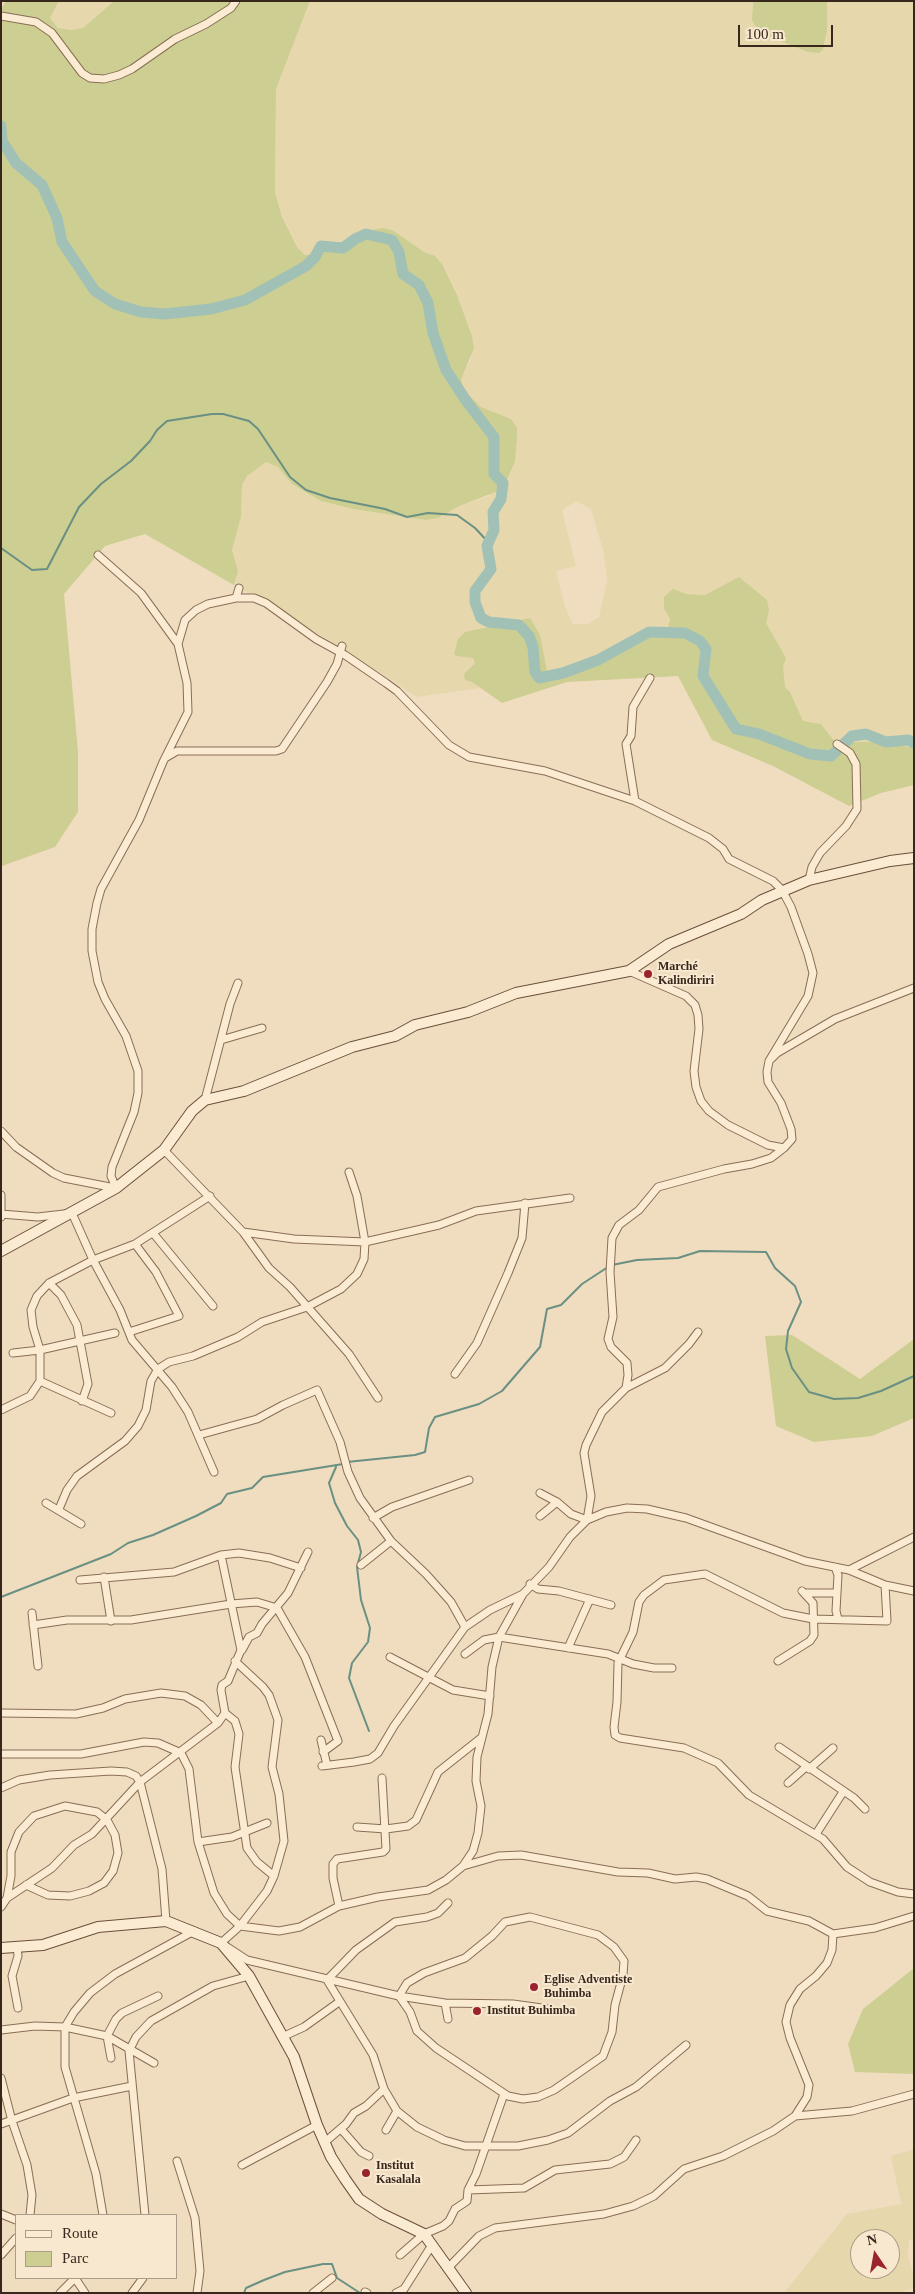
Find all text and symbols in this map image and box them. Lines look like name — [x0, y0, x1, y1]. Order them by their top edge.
scale bar — [740, 15, 835, 47]
text: 100 m — [746, 26, 784, 42]
place label: Marché Kalindiriri — [658, 960, 714, 988]
marker: Marché Kalindiriri — [642, 968, 654, 980]
place label: Eglise Adventiste Buhimba — [544, 1973, 632, 2001]
marker: Eglise Adventiste Buhimba — [528, 1981, 540, 1993]
place label: Institut Buhimba — [487, 2004, 575, 2018]
marker: Institut Buhimba — [471, 2005, 483, 2017]
place label: Institut Kasalala — [376, 2159, 421, 2187]
marker: Institut Kasalala — [360, 2167, 372, 2179]
legend — [15, 2214, 178, 2279]
text: Route — [62, 2225, 98, 2241]
north arrow — [850, 2229, 900, 2279]
text: N — [865, 2231, 878, 2248]
text: Parc — [62, 2250, 89, 2266]

